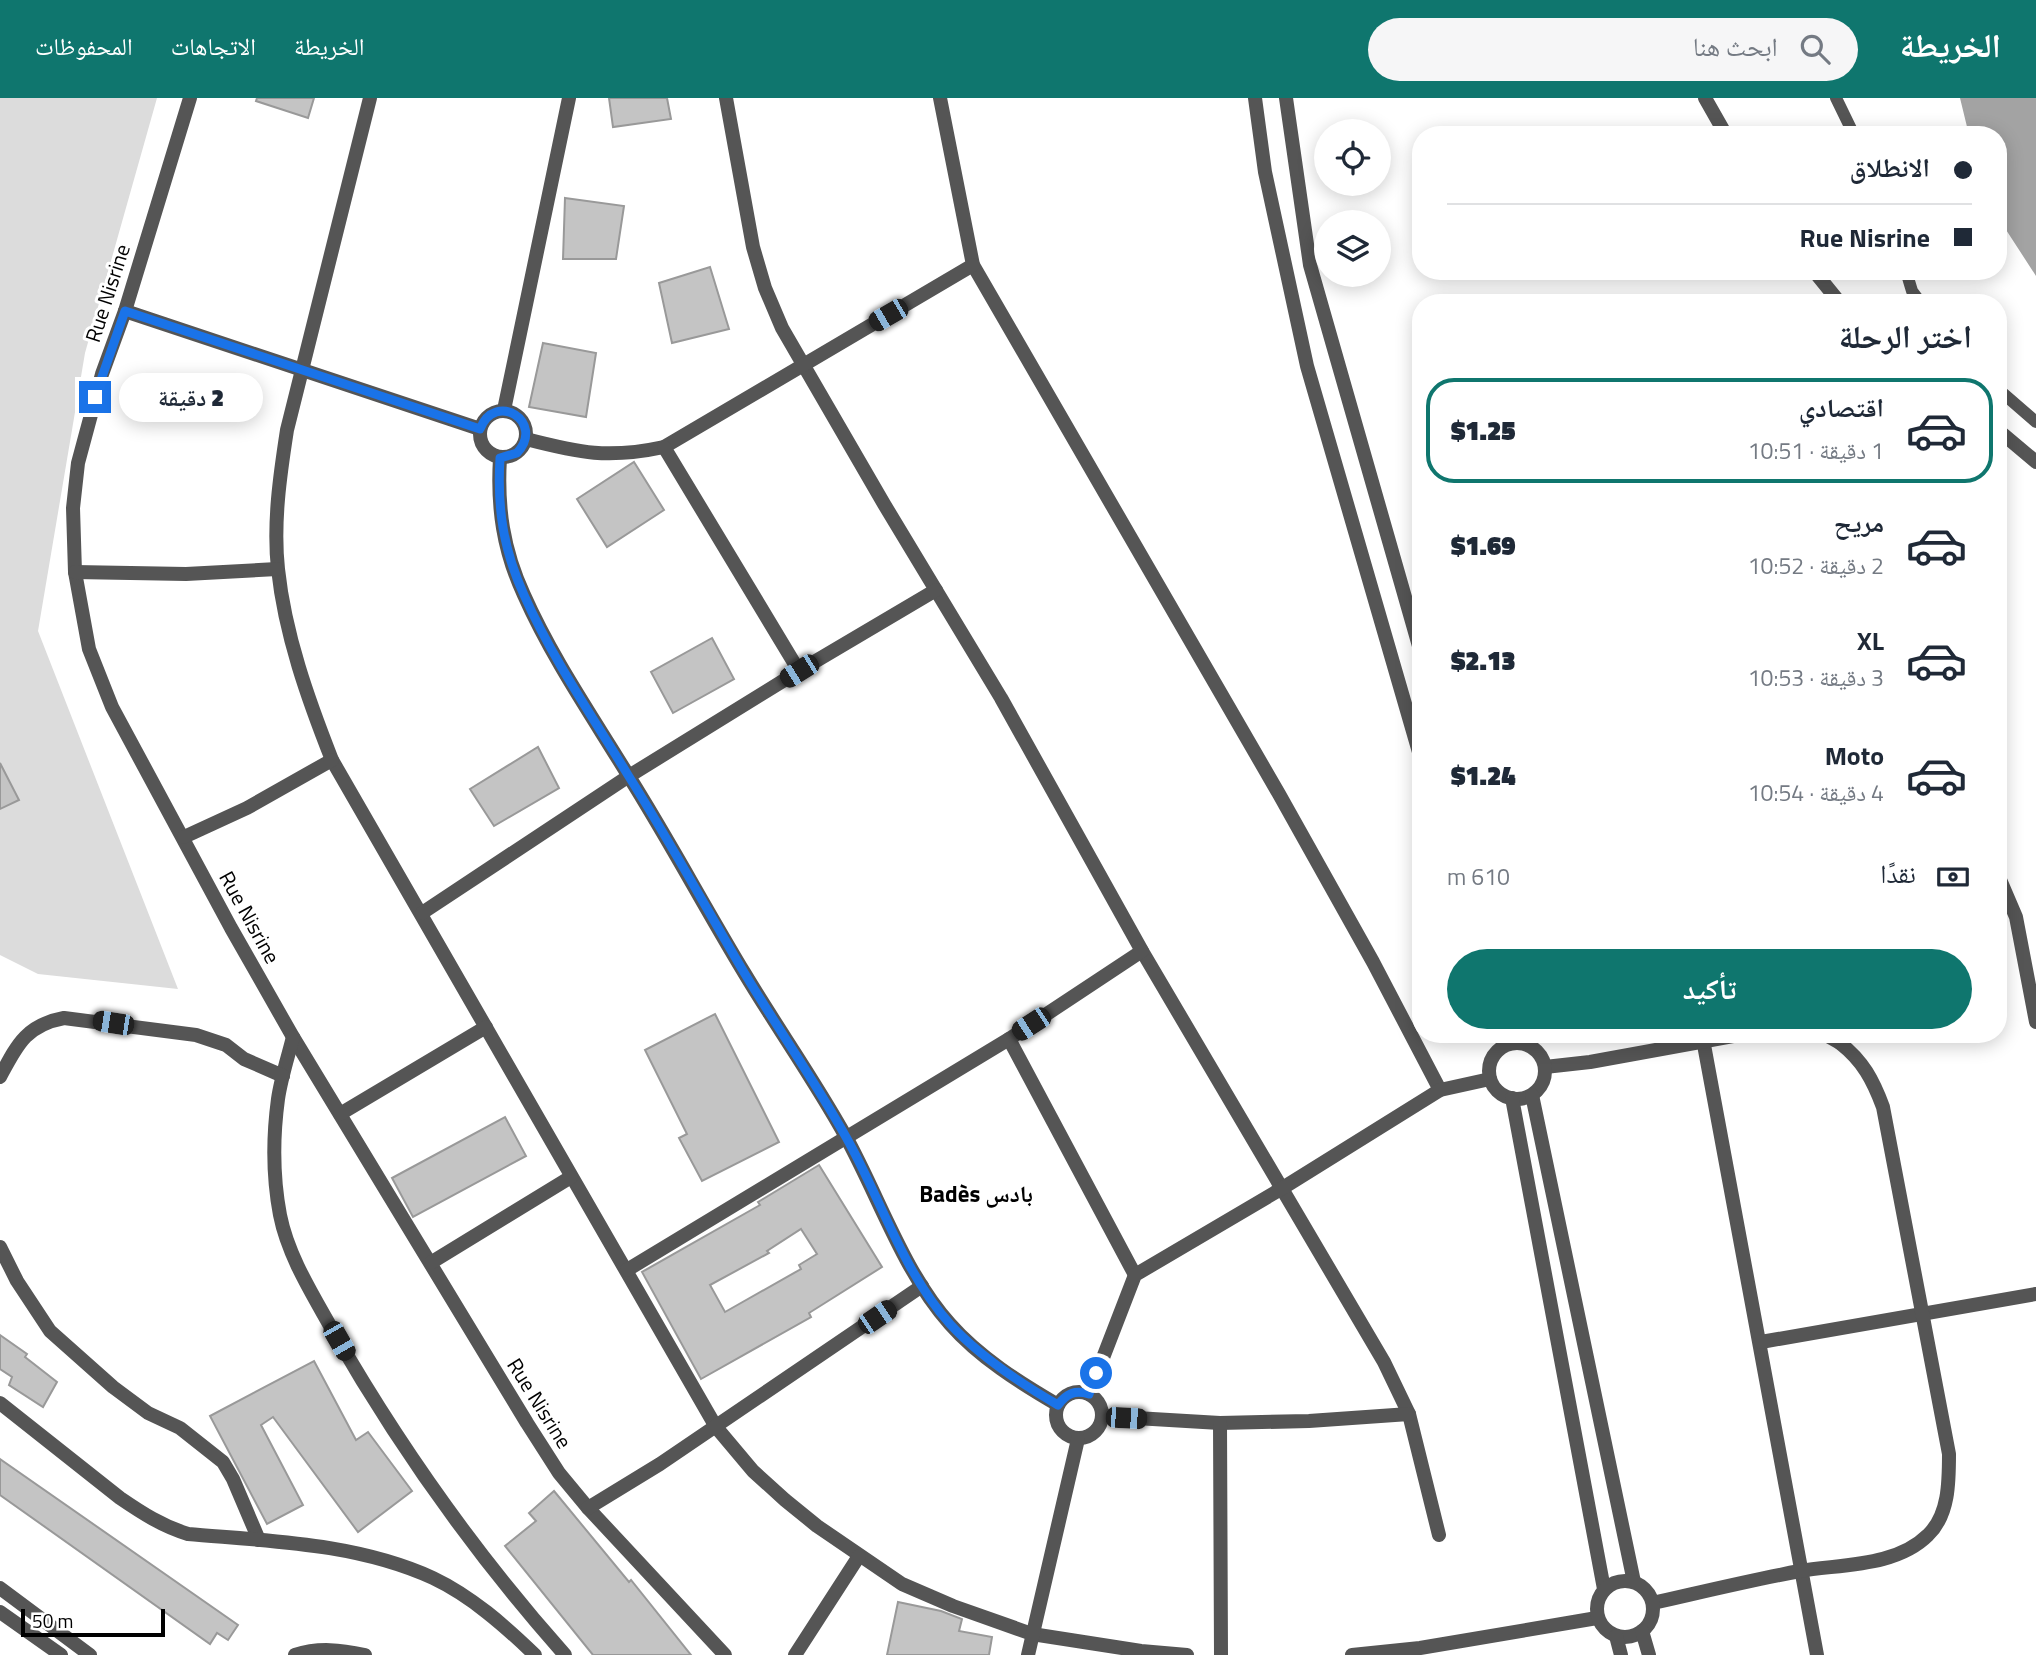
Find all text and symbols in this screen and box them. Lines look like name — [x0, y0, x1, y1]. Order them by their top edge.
search box — [1368, 18, 1858, 81]
text: الخريطة — [1900, 20, 2001, 70]
text: ابحث هنا — [1693, 27, 1778, 66]
text: المحفوظات — [35, 28, 133, 64]
text: الاتجاهات — [171, 28, 256, 64]
text: الخريطة — [294, 28, 365, 64]
icon: search — [1796, 30, 1834, 68]
map controls — [1314, 119, 1391, 287]
button: locate — [1314, 119, 1391, 196]
text: الانطلاق — [1850, 148, 1930, 187]
button: layers — [1314, 210, 1391, 287]
text: Rue Nisrine — [1800, 218, 1930, 257]
street label: Rue Nisrine — [76, 240, 138, 346]
car — [865, 295, 912, 335]
text: اختر الرحلة — [1839, 312, 1972, 360]
callout: 2 دقيقة — [119, 372, 263, 422]
text: 2 دقيقة — [158, 380, 224, 415]
route end — [79, 381, 111, 413]
text: اقتصادي — [1799, 388, 1884, 427]
icon: car — [1905, 399, 1968, 462]
text: $1.25 — [1451, 411, 1516, 450]
text: 1 دقيقة · 10:51 — [1748, 433, 1884, 468]
text: مريح — [1834, 503, 1884, 542]
icon: car — [1905, 514, 1968, 577]
text: $1.69 — [1451, 526, 1516, 565]
text: 2 دقيقة · 10:52 — [1748, 548, 1884, 583]
text: XL — [1857, 621, 1884, 660]
icon: car — [1905, 629, 1968, 692]
text: $2.13 — [1451, 641, 1516, 680]
car — [776, 651, 823, 691]
text: 3 دقيقة · 10:53 — [1748, 660, 1884, 695]
text: Moto — [1825, 736, 1884, 775]
icon: car — [1905, 744, 1968, 807]
text: $1.24 — [1451, 756, 1516, 795]
text: 4 دقيقة · 10:54 — [1748, 775, 1884, 810]
text: نقدًا — [1880, 854, 1916, 893]
icon: cash — [1934, 858, 1972, 896]
text: 610 m — [1447, 859, 1510, 894]
street label: Rue Nisrine — [211, 865, 289, 969]
button: تأكيد — [1447, 949, 1972, 1029]
car — [1008, 1004, 1055, 1044]
car — [91, 1009, 136, 1037]
district label: Badès بادس — [919, 1176, 1033, 1211]
car — [854, 1297, 901, 1337]
car — [320, 1318, 359, 1364]
street label: Rue Nisrine — [500, 1351, 580, 1455]
route start — [1080, 1357, 1112, 1389]
car — [1105, 1406, 1148, 1430]
scale bar — [21, 1606, 164, 1638]
text: 50 m — [32, 1606, 73, 1635]

